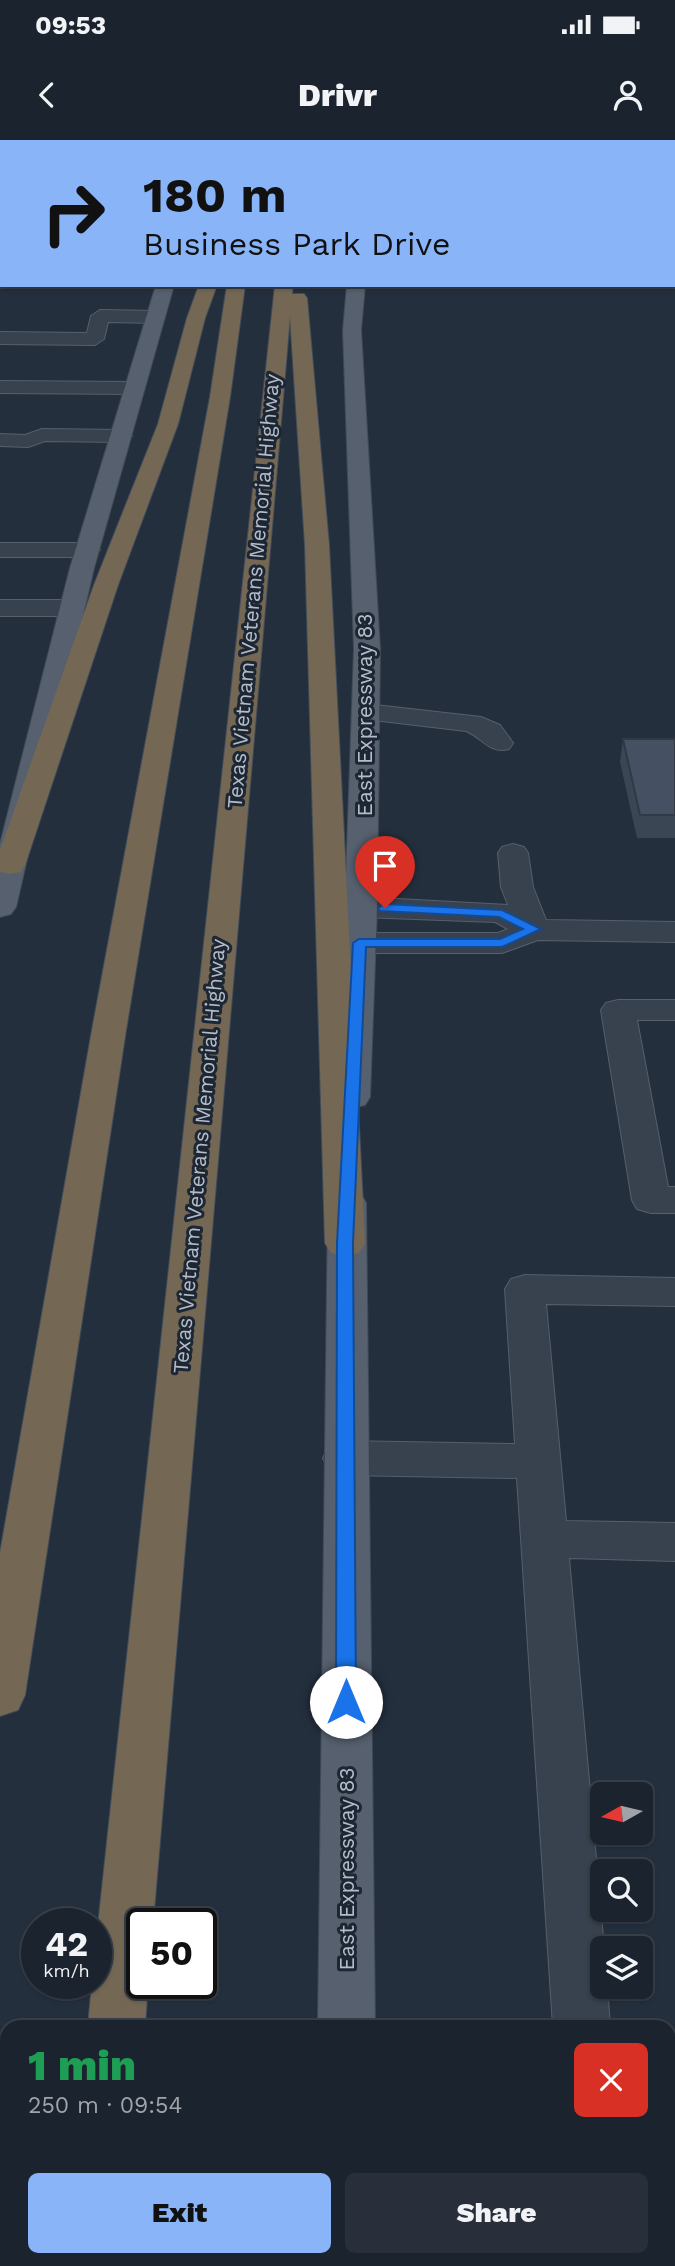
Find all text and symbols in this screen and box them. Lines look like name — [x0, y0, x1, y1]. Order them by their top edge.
text: 09:53 — [35, 10, 106, 40]
icon: back — [28, 76, 66, 114]
text: Drivr — [298, 76, 377, 114]
icon: person — [609, 76, 647, 114]
text: 180 m — [143, 166, 287, 224]
icon: right — [28, 168, 119, 259]
text: Business Park Drive — [143, 225, 451, 263]
street label: Texas Vietnam Veterans Memorial Highway — [222, 372, 284, 809]
street label: East Expressway 83 — [352, 614, 377, 816]
pin — [355, 836, 415, 908]
icon: arrive — [366, 847, 404, 885]
street label: Texas Vietnam Veterans Memorial Highway — [168, 937, 230, 1374]
position arrow — [309, 1665, 383, 1739]
street label: East Expressway 83 — [334, 1768, 359, 1970]
north arrow — [590, 1782, 653, 1844]
map controls — [590, 1782, 653, 1999]
button: search — [590, 1859, 653, 1922]
speed limit sign: 50 — [126, 1908, 217, 1999]
text: 42 — [45, 1923, 88, 1965]
button: layers — [590, 1936, 653, 1999]
text: km/h — [43, 1960, 90, 1981]
text: 1 min — [28, 2041, 136, 2090]
button: close — [574, 2043, 648, 2117]
text: 250 m · 09:54 — [28, 2092, 183, 2119]
button: Exit — [28, 2173, 331, 2253]
button: Share — [345, 2173, 648, 2253]

